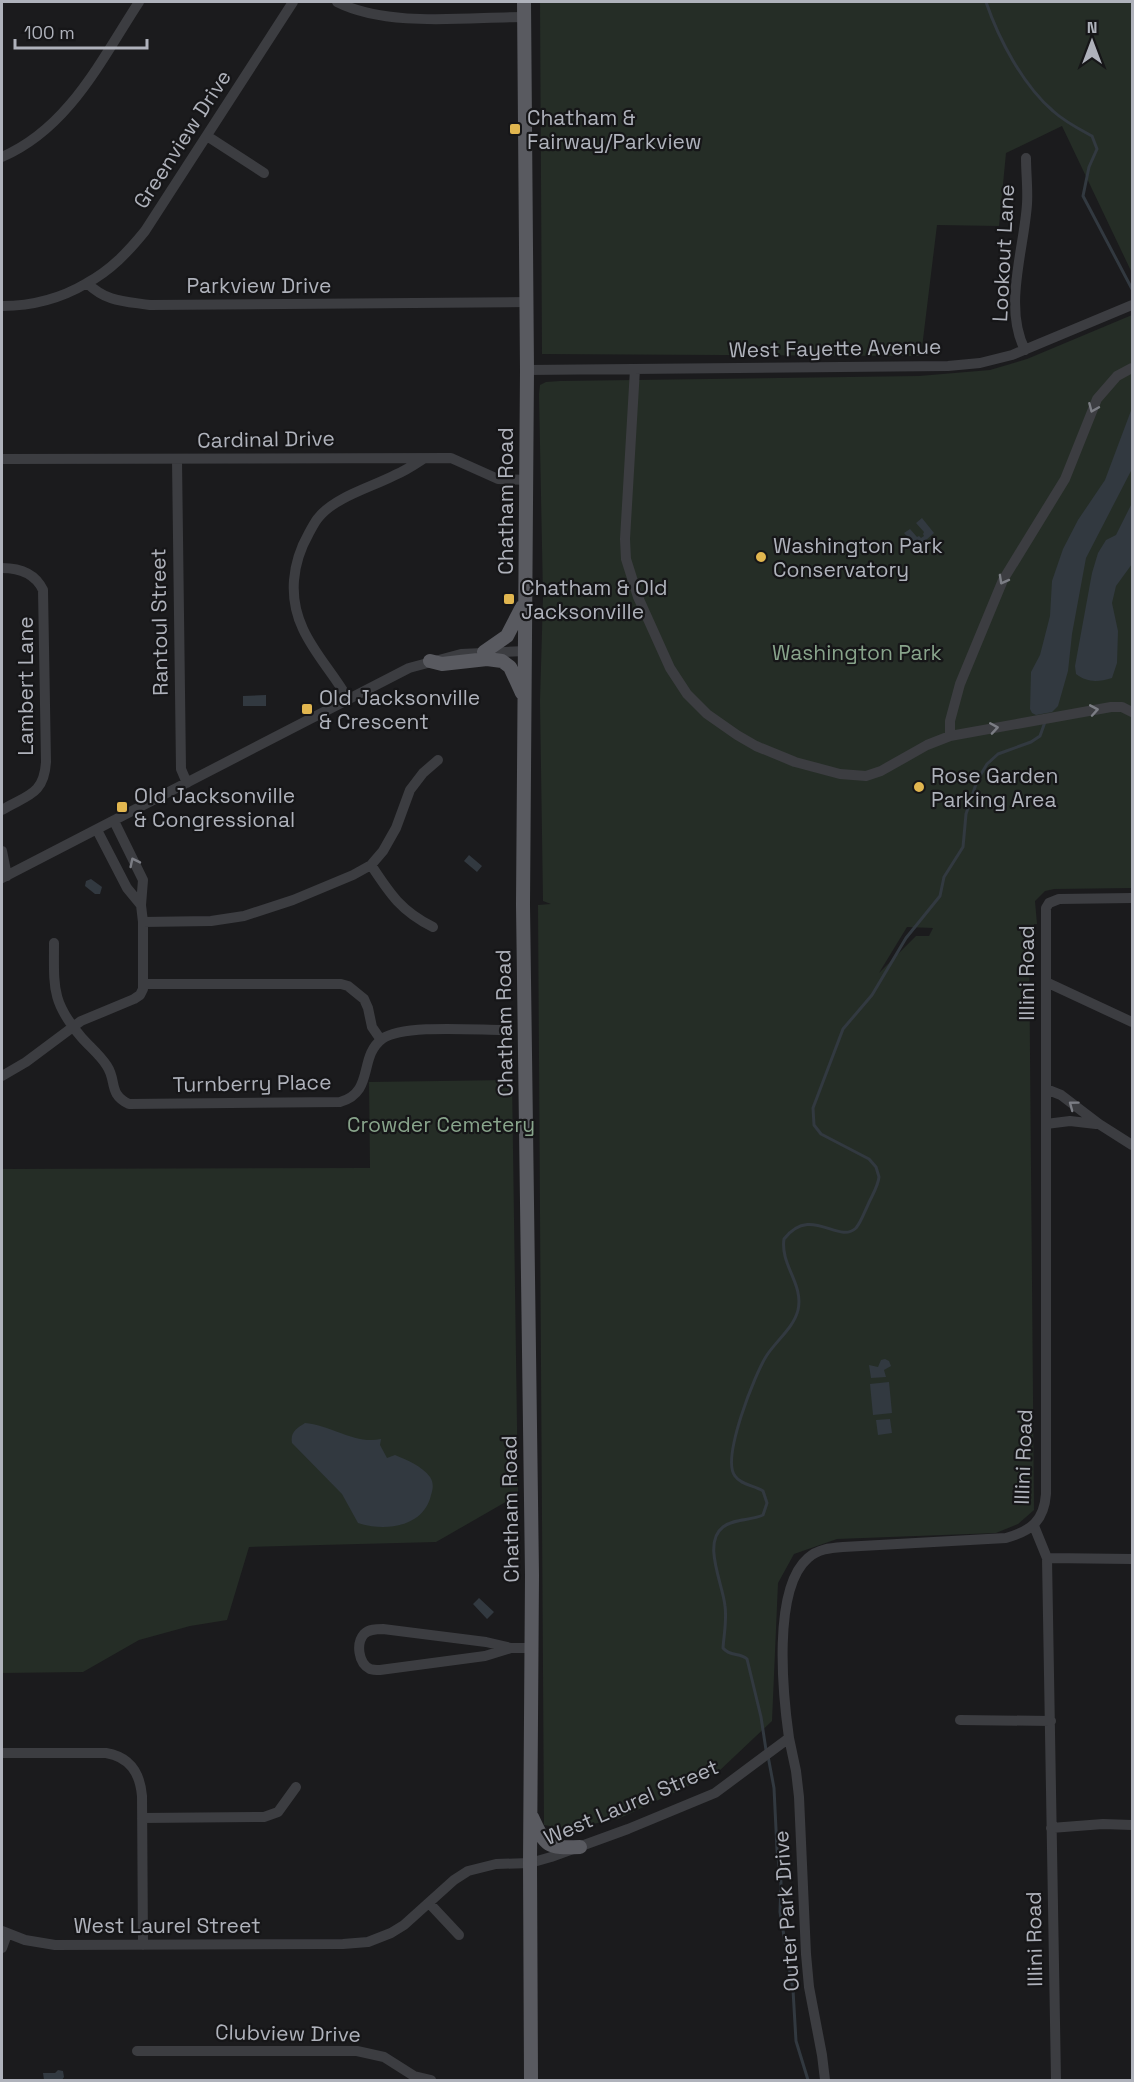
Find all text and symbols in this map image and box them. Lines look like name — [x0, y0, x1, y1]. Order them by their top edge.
scale bar — [15, 12, 147, 50]
north arrow — [1062, 12, 1122, 72]
text: N — [1087, 17, 1097, 38]
text: 100 m — [24, 21, 75, 44]
street label: Greenview Drive — [127, 65, 237, 213]
place label: Chatham & Fairway/Parkview — [527, 104, 702, 155]
marker: Chatham & Fairway/Parkview — [508, 122, 522, 136]
street label: Lookout Lane — [986, 183, 1020, 323]
street label: Parkview Drive — [187, 272, 331, 299]
street label: West Fayette Avenue — [728, 333, 942, 363]
one-way arrow — [1088, 402, 1100, 413]
street label: Cardinal Drive — [197, 424, 335, 454]
street label: Chatham Road — [492, 427, 519, 575]
place label: Washington Park Conservatory — [773, 532, 943, 583]
street label: Rantoul Street — [144, 548, 174, 696]
marker: Washington Park Conservatory — [754, 550, 768, 564]
place label: Chatham & Old Jacksonville — [521, 574, 668, 625]
one-way arrow — [999, 574, 1010, 585]
marker: Chatham & Old Jacksonville — [502, 592, 516, 606]
street label: Lambert Lane — [12, 616, 39, 756]
park label: Washington Park — [772, 639, 942, 666]
place label: Old Jacksonville & Crescent — [319, 684, 480, 735]
marker: Old Jacksonville & Crescent — [300, 702, 314, 716]
one-way arrow — [1088, 704, 1098, 717]
one-way arrow — [989, 722, 998, 734]
place label: Rose Garden Parking Area — [931, 762, 1058, 813]
marker: Rose Garden Parking Area — [912, 780, 926, 794]
place label: Old Jacksonville & Congressional — [134, 782, 295, 833]
marker: Old Jacksonville & Congressional — [115, 800, 129, 814]
one-way arrow — [130, 857, 142, 868]
street label: Illini Road — [1013, 925, 1040, 1021]
street label: Chatham Road — [489, 949, 519, 1097]
street label: Turnberry Place — [172, 1068, 332, 1098]
one-way arrow — [1069, 1101, 1080, 1112]
park label: Crowder Cemetery — [347, 1111, 535, 1138]
street label: Illini Road — [1008, 1409, 1038, 1505]
street label: Chatham Road — [495, 1435, 525, 1583]
street label: West Laurel Street — [540, 1753, 722, 1851]
street label: Outer Park Drive — [767, 1830, 805, 1992]
street label: Illini Road — [1020, 1891, 1048, 1987]
street label: West Laurel Street — [73, 1912, 261, 1939]
street label: Clubview Drive — [215, 2018, 361, 2048]

